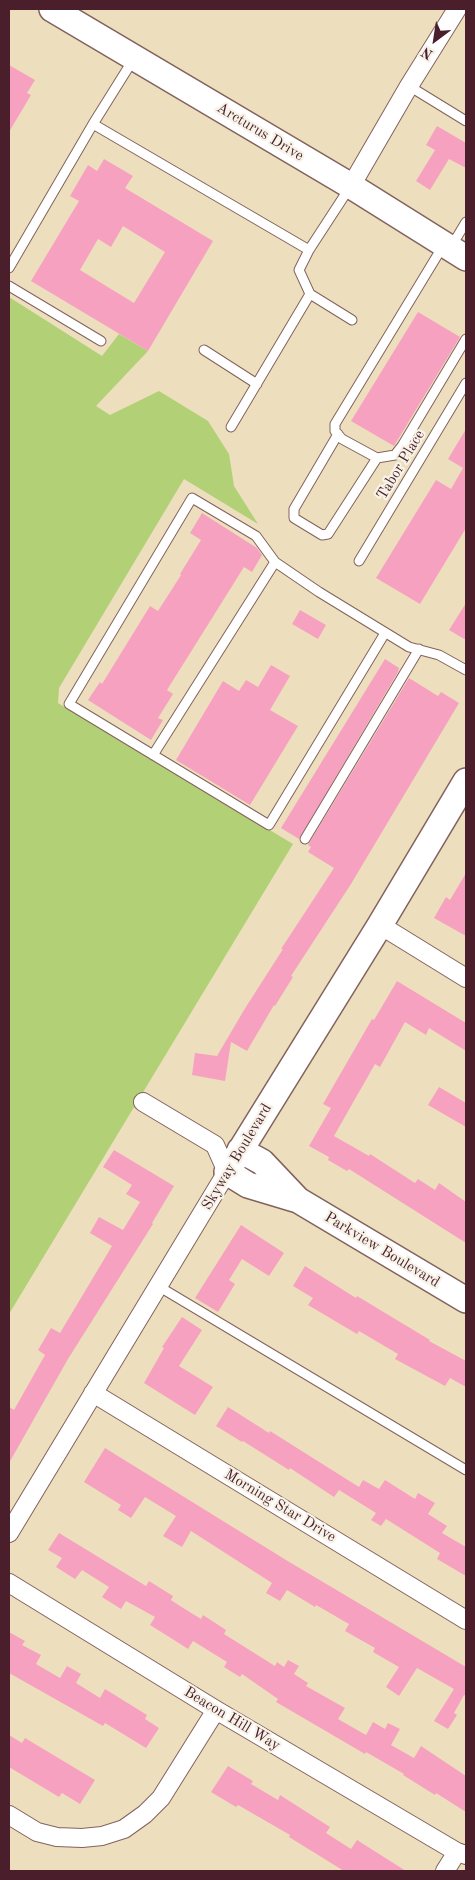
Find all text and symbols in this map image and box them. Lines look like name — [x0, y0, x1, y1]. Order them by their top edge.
north arrow — [410, 15, 460, 65]
text: N — [419, 44, 435, 62]
street label: Arcturus Drive — [213, 99, 307, 165]
street label: Tabor Place — [373, 427, 429, 503]
street label: Skyway Boulevard — [198, 1100, 276, 1214]
street label: Parkview Boulevard — [321, 1208, 443, 1292]
street label: Morning Star Drive — [221, 1466, 339, 1546]
street label: Beacon Hill Way — [181, 1683, 283, 1755]

